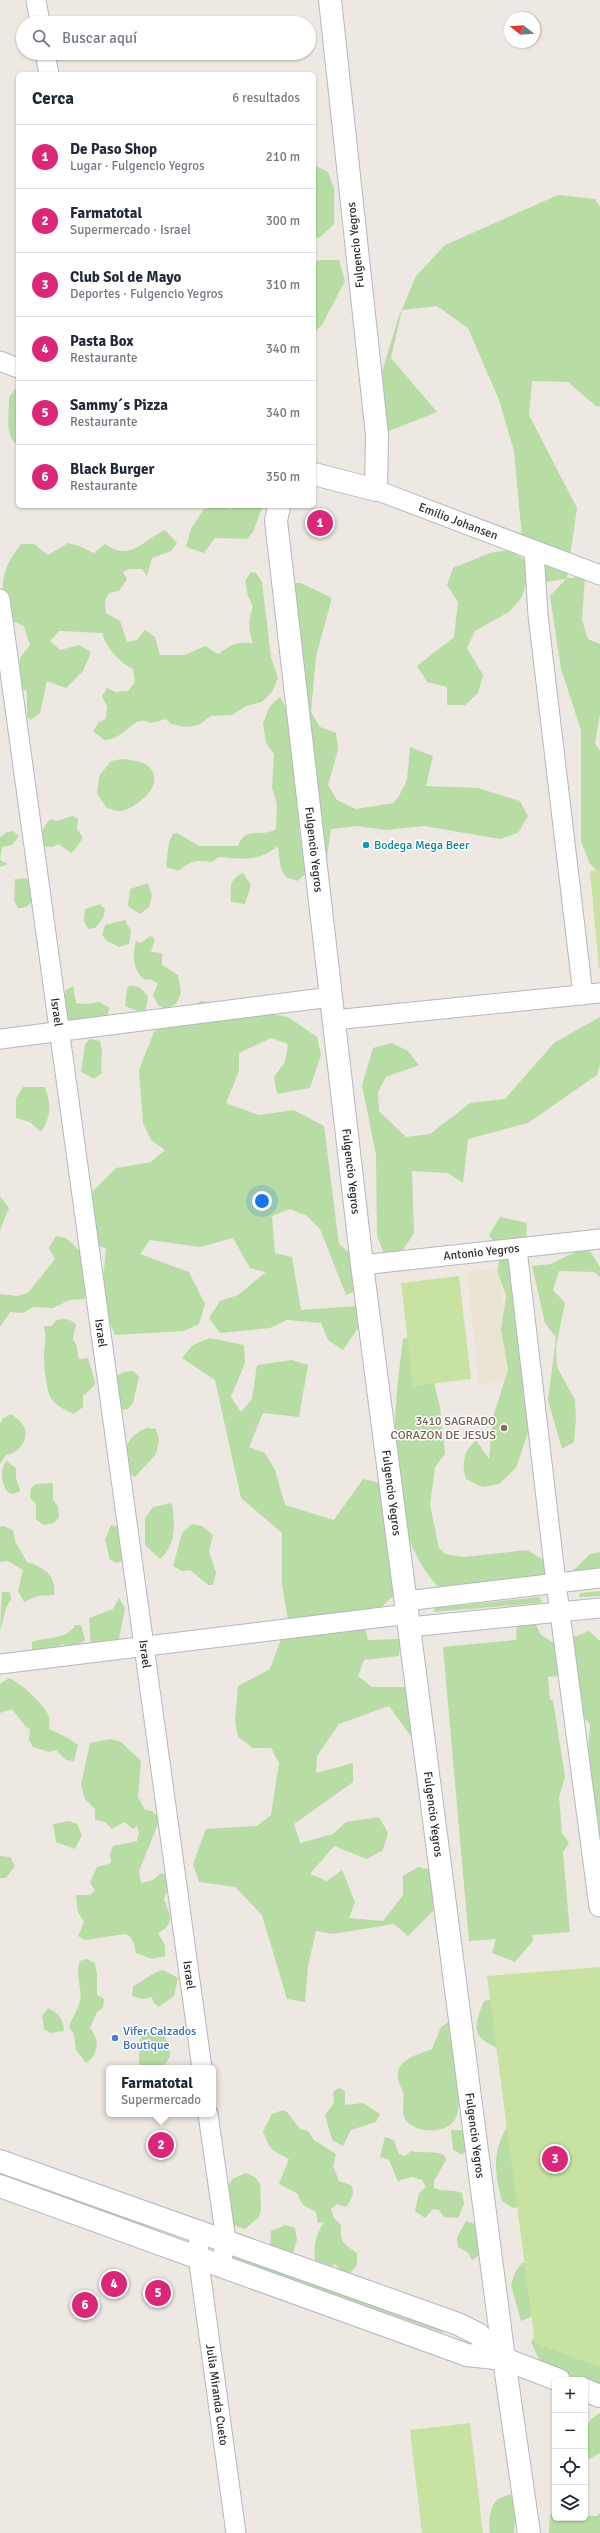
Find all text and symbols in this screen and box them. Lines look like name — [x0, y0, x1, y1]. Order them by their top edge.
north arrow — [504, 12, 540, 48]
search box — [16, 16, 316, 60]
icon: search — [30, 27, 52, 49]
text: Buscar aquí — [62, 29, 137, 47]
text: Cerca — [32, 88, 74, 109]
text: 6 resultados — [232, 90, 300, 106]
text: De Paso Shop — [70, 140, 157, 158]
text: 1 — [41, 149, 49, 165]
text: 210 m — [266, 149, 300, 165]
text: Lugar · Fulgencio Yegros — [70, 158, 205, 174]
street label: Fulgencio Yegros — [344, 201, 368, 289]
text: Farmatotal — [70, 204, 142, 222]
text: 2 — [41, 213, 49, 229]
text: 300 m — [266, 213, 300, 229]
text: Supermercado · Israel — [70, 222, 191, 238]
text: Club Sol de Mayo — [70, 268, 181, 286]
text: 3 — [41, 277, 49, 293]
text: 310 m — [266, 277, 300, 293]
text: Deportes · Fulgencio Yegros — [70, 286, 223, 302]
text: Pasta Box — [70, 332, 134, 350]
text: 4 — [41, 341, 49, 357]
text: 340 m — [266, 341, 300, 357]
text: Restaurante — [70, 350, 137, 366]
text: Sammy´s Pizza — [70, 396, 168, 414]
text: 5 — [41, 405, 49, 421]
text: 340 m — [266, 405, 300, 421]
text: Restaurante — [70, 414, 137, 430]
text: Black Burger — [70, 460, 155, 478]
text: 6 — [41, 469, 49, 485]
text: 350 m — [266, 469, 300, 485]
text: Restaurante — [70, 478, 137, 494]
street label: Emilio Johansen — [416, 499, 500, 543]
pin: 1 — [307, 508, 333, 538]
street label: Fulgencio Yegros — [302, 806, 326, 893]
place label: Bodega Mega Beer — [374, 838, 470, 853]
marker: Bodega Mega Beer — [361, 840, 371, 850]
street label: Israel — [47, 997, 66, 1028]
street label: Fulgencio Yegros — [339, 1128, 364, 1215]
your location — [252, 1191, 272, 1211]
street label: Antonio Yegros — [443, 1240, 520, 1264]
street label: Israel — [92, 1318, 110, 1349]
place label: 3410 SAGRADO CORAZON DE JESUS — [390, 1414, 496, 1443]
marker: 3410 SAGRADO CORAZON DE JESUS — [499, 1423, 509, 1433]
street label: Fulgencio Yegros — [379, 1449, 405, 1537]
street label: Israel — [136, 1639, 155, 1670]
street label: Fulgencio Yegros — [420, 1770, 446, 1858]
street label: Israel — [180, 1960, 199, 1991]
place label: Vifer Calzados Boutique — [123, 2024, 196, 2053]
marker: Vifer Calzados Boutique — [110, 2033, 120, 2043]
popup — [106, 2065, 216, 2117]
text: Farmatotal — [121, 2074, 193, 2092]
text: Supermercado — [121, 2092, 201, 2108]
street label: Fulgencio Yegros — [462, 2092, 488, 2179]
pin: 2 — [148, 2130, 174, 2160]
pin: 3 — [542, 2144, 568, 2174]
pin: 4 — [101, 2269, 127, 2299]
pin: 5 — [145, 2278, 171, 2308]
pin: 6 — [72, 2290, 98, 2320]
street label: Julia Miranda Cueto — [203, 2343, 231, 2447]
map controls — [552, 2377, 588, 2521]
button: + — [552, 2377, 588, 2413]
button: − — [552, 2413, 588, 2449]
button: locate — [552, 2449, 588, 2485]
button: layers — [552, 2485, 588, 2521]

